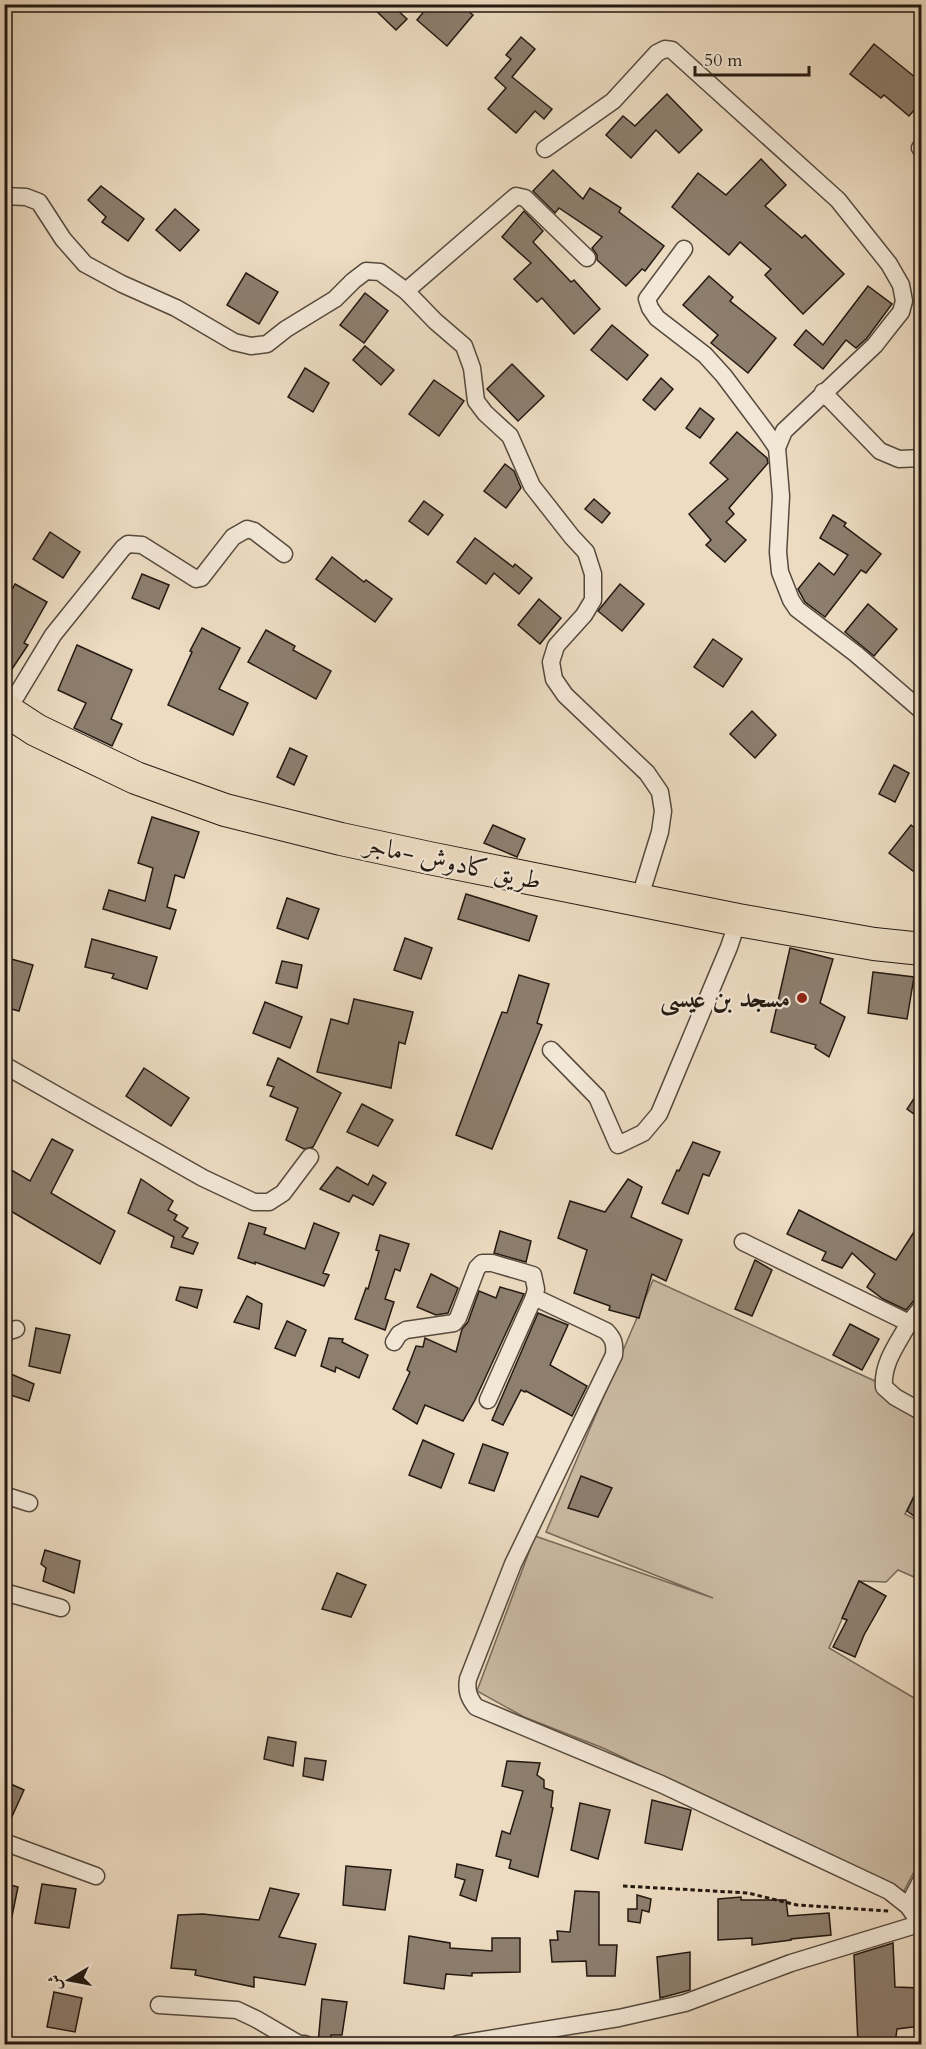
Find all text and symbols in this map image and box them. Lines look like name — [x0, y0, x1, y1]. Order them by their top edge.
scale bar — [695, 39, 809, 77]
text: 50 m — [704, 48, 743, 73]
street label: طريق كادوش -ماجر — [358, 826, 545, 898]
place label: مسجد بن عيسى — [660, 981, 790, 1016]
marker: مسجد بن عيسى — [795, 991, 809, 1005]
north arrow — [39, 1950, 99, 2010]
text: ش — [43, 1973, 67, 1992]

